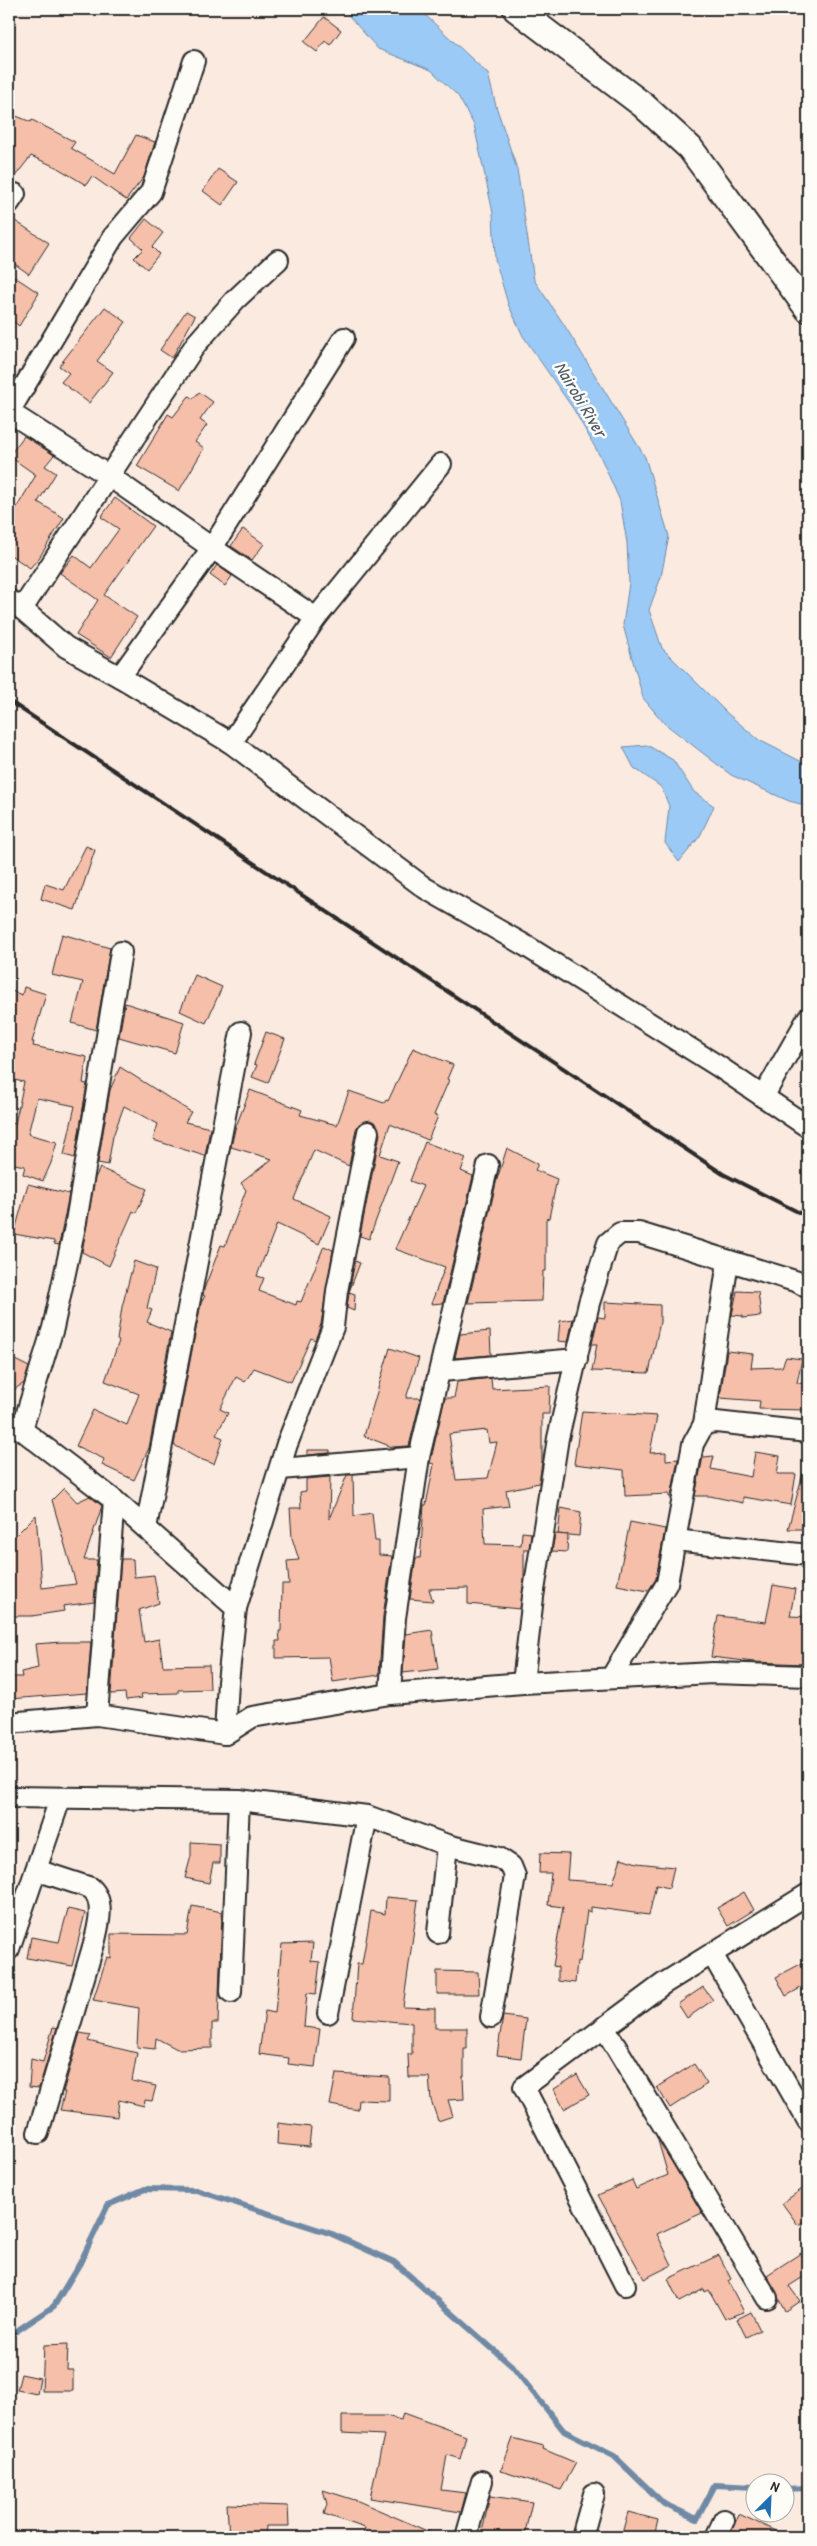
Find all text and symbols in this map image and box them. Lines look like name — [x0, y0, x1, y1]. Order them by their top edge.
water label: Nairobi River — [549, 357, 614, 443]
north arrow — [744, 2474, 794, 2524]
text: N — [768, 2475, 783, 2496]

